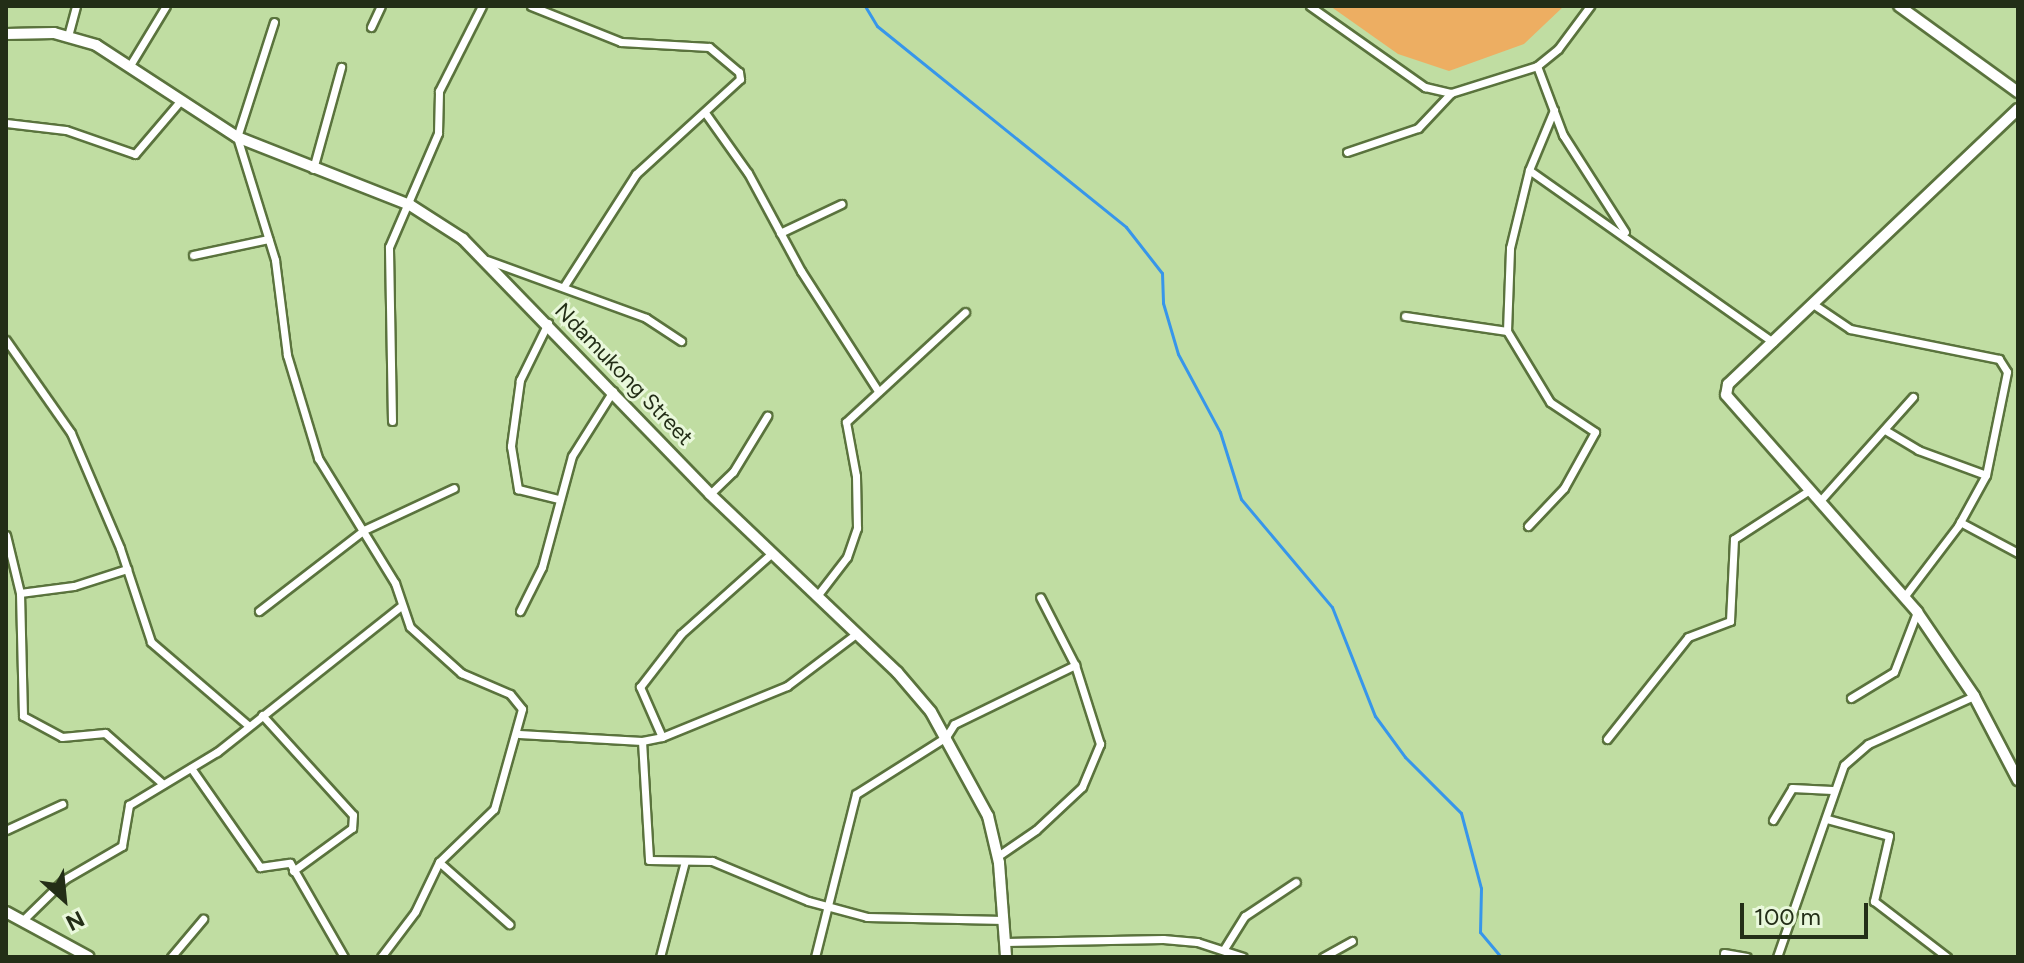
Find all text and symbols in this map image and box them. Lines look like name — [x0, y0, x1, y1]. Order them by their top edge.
street label: Ndamukong Street — [549, 297, 699, 451]
north arrow — [24, 859, 104, 939]
scale bar — [1744, 887, 1872, 937]
text: 100 m — [1754, 902, 1821, 931]
text: N — [61, 905, 89, 937]

